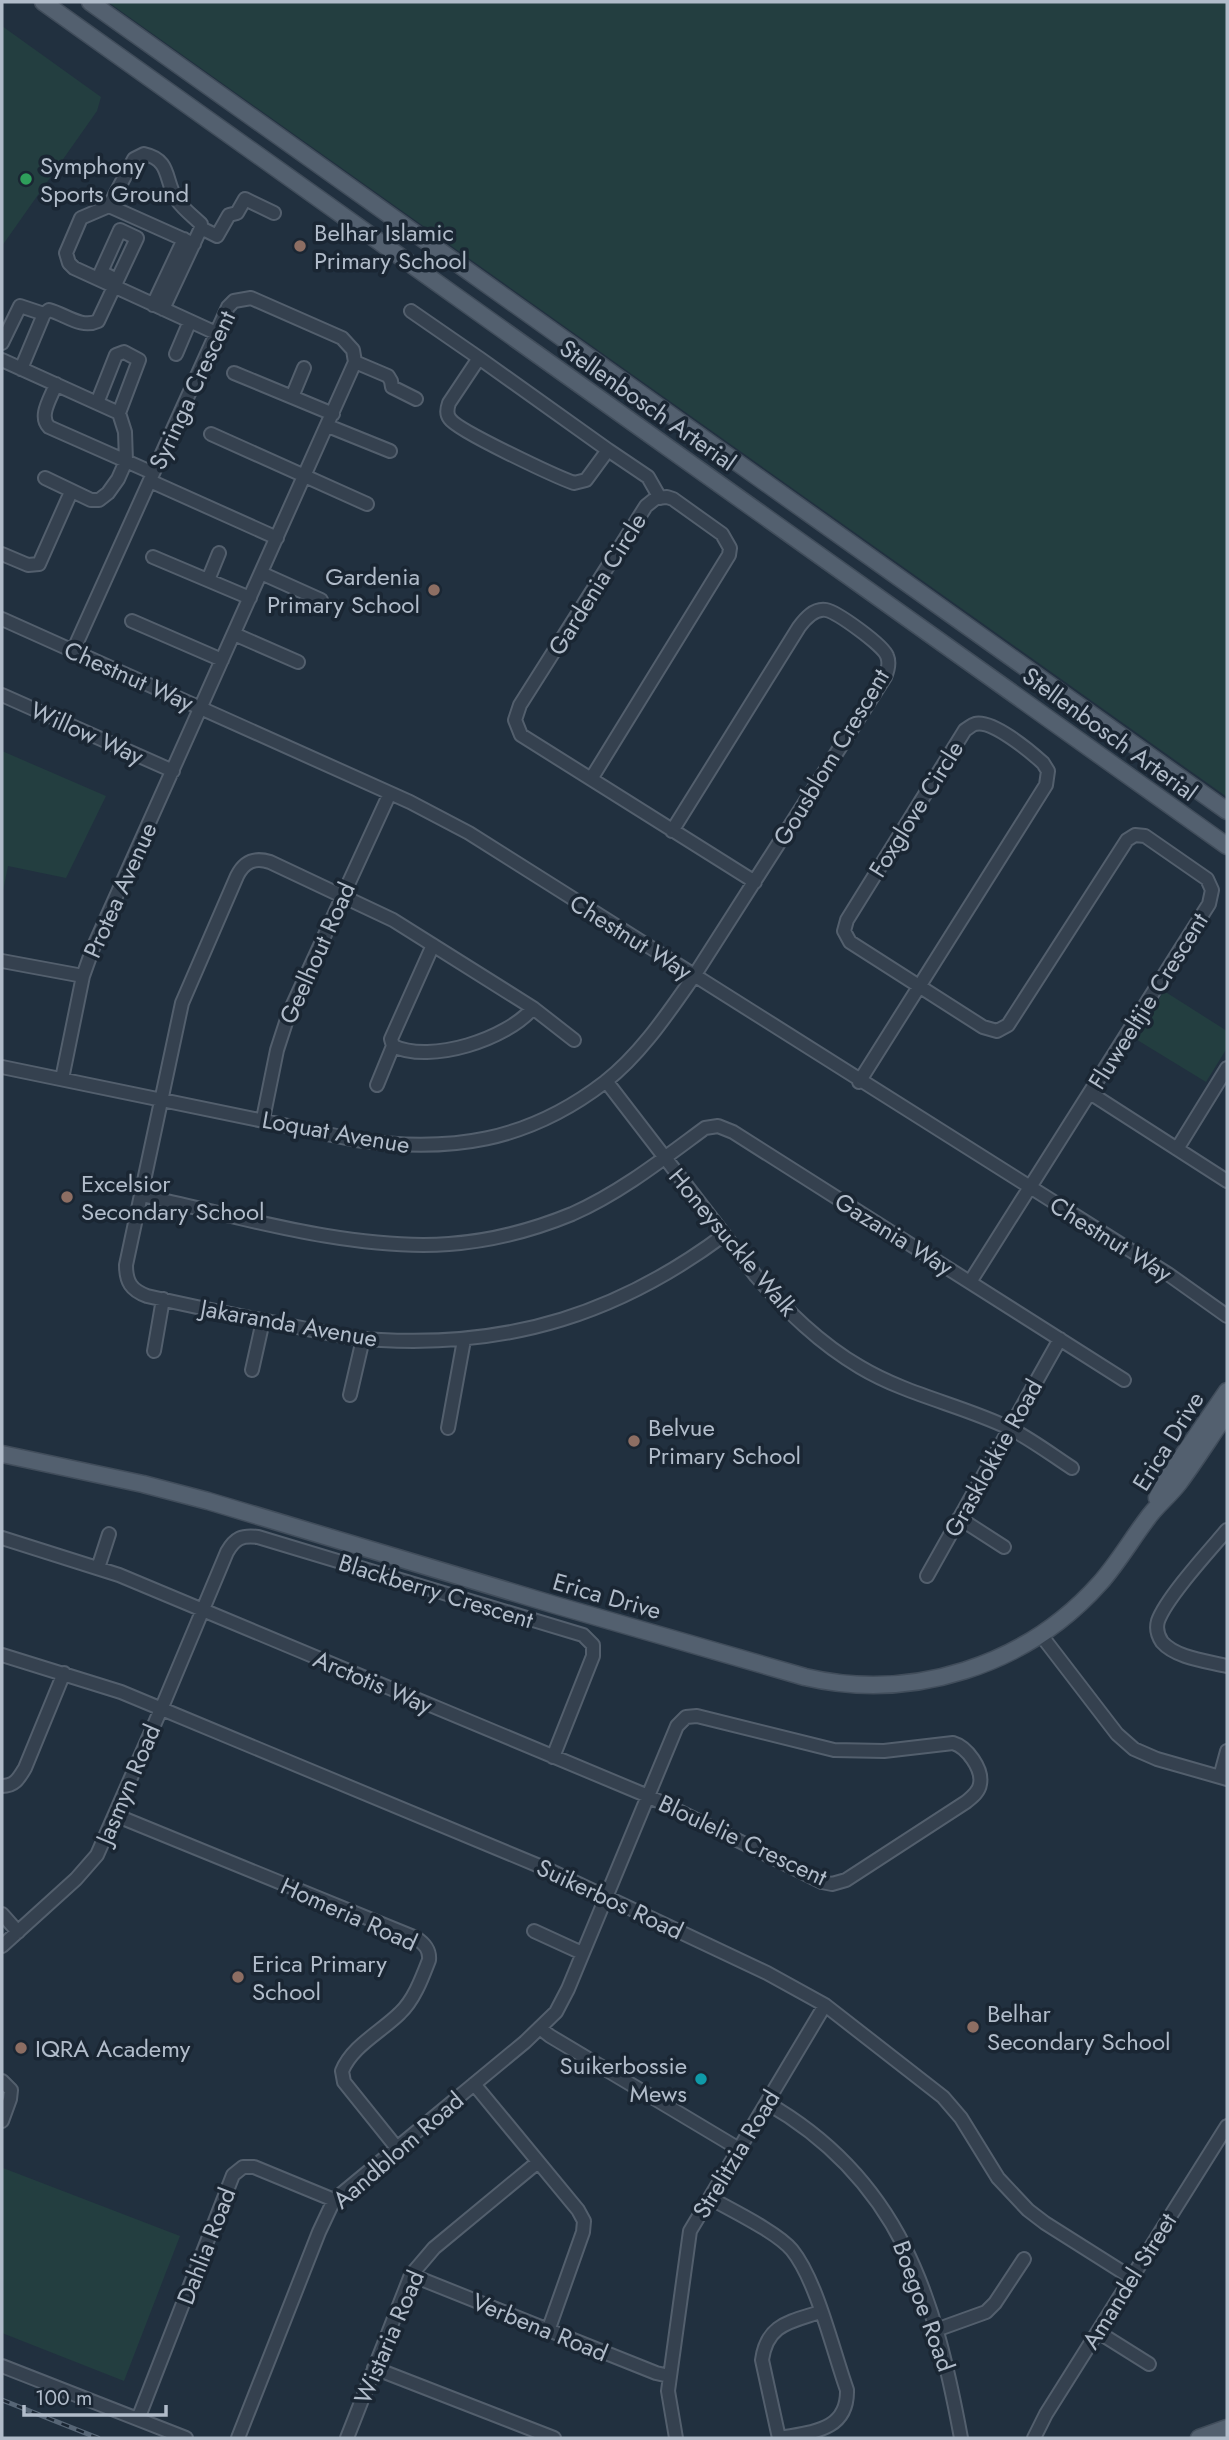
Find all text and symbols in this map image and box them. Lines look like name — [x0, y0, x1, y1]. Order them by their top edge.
place label: Symphony Sports Ground — [40, 148, 189, 211]
marker: Symphony Sports Ground — [18, 171, 34, 187]
place label: Belhar Islamic Primary School — [314, 215, 467, 278]
marker: Belhar Islamic Primary School — [292, 238, 308, 254]
street label: Syringa Crescent — [140, 305, 244, 475]
street label: Stellenbosch Arterial — [552, 331, 744, 479]
street label: Gardenia Circle — [539, 506, 655, 662]
place label: Gardenia Primary School — [267, 559, 420, 622]
marker: Gardenia Primary School — [426, 582, 442, 598]
street label: Chestnut Way — [59, 632, 200, 720]
street label: Stellenbosch Arterial — [1015, 658, 1205, 810]
street label: Gousblom Crescent — [764, 662, 898, 852]
street label: Willow Way — [25, 692, 150, 774]
street label: Foxglove Circle — [860, 734, 972, 884]
street label: Protea Avenue — [74, 817, 166, 963]
street label: Geelhout Road — [270, 877, 364, 1029]
street label: Chestnut Way — [563, 886, 699, 989]
street label: Fluweeltjie Crescent — [1080, 906, 1217, 1096]
street label: Loquat Avenue — [259, 1102, 413, 1162]
street label: Honeysuckle Walk — [661, 1160, 806, 1324]
place label: Excelsior Secondary School — [81, 1166, 265, 1229]
street label: Gazania Way — [828, 1184, 960, 1284]
street label: Chestnut Way — [1043, 1188, 1179, 1291]
marker: Excelsior Secondary School — [59, 1189, 75, 1205]
street label: Jakaranda Avenue — [195, 1290, 380, 1356]
street label: Grasklokkie Road — [935, 1373, 1051, 1543]
street label: Erica Drive — [1124, 1385, 1212, 1497]
place label: Belvue Primary School — [648, 1410, 801, 1473]
marker: Belvue Primary School — [626, 1433, 642, 1449]
street label: Blackberry Crescent — [334, 1545, 538, 1637]
street label: Erica Drive — [549, 1564, 665, 1628]
street label: Arctotis Way — [308, 1641, 438, 1723]
street label: Jasmyn Road — [86, 1718, 169, 1852]
street label: Bloulelie Crescent — [653, 1786, 833, 1894]
street label: Suikerbos Road — [531, 1850, 689, 1948]
street label: Homeria Road — [275, 1868, 423, 1960]
place label: Erica Primary School — [252, 1946, 387, 2009]
marker: Erica Primary School — [230, 1969, 246, 1985]
place label: Belhar Secondary School — [987, 1996, 1171, 2059]
marker: Belhar Secondary School — [965, 2019, 981, 2035]
place label: IQRA Academy — [35, 2031, 191, 2066]
marker: IQRA Academy — [13, 2040, 29, 2056]
place label: Suikerbossie Mews — [559, 2048, 687, 2111]
marker: Suikerbossie Mews — [693, 2071, 709, 2087]
street label: Aandblom Road — [325, 2083, 471, 2217]
street label: Strelitzia Road — [684, 2083, 788, 2225]
street label: Dahlia Road — [168, 2182, 244, 2310]
street label: Amandel Street — [1073, 2206, 1185, 2356]
street label: Boegoe Road — [884, 2236, 964, 2376]
street label: Wistaria Road — [345, 2265, 433, 2409]
street label: Verbena Road — [467, 2284, 613, 2370]
scale bar — [24, 2374, 166, 2418]
text: 100 m — [35, 2383, 92, 2413]

